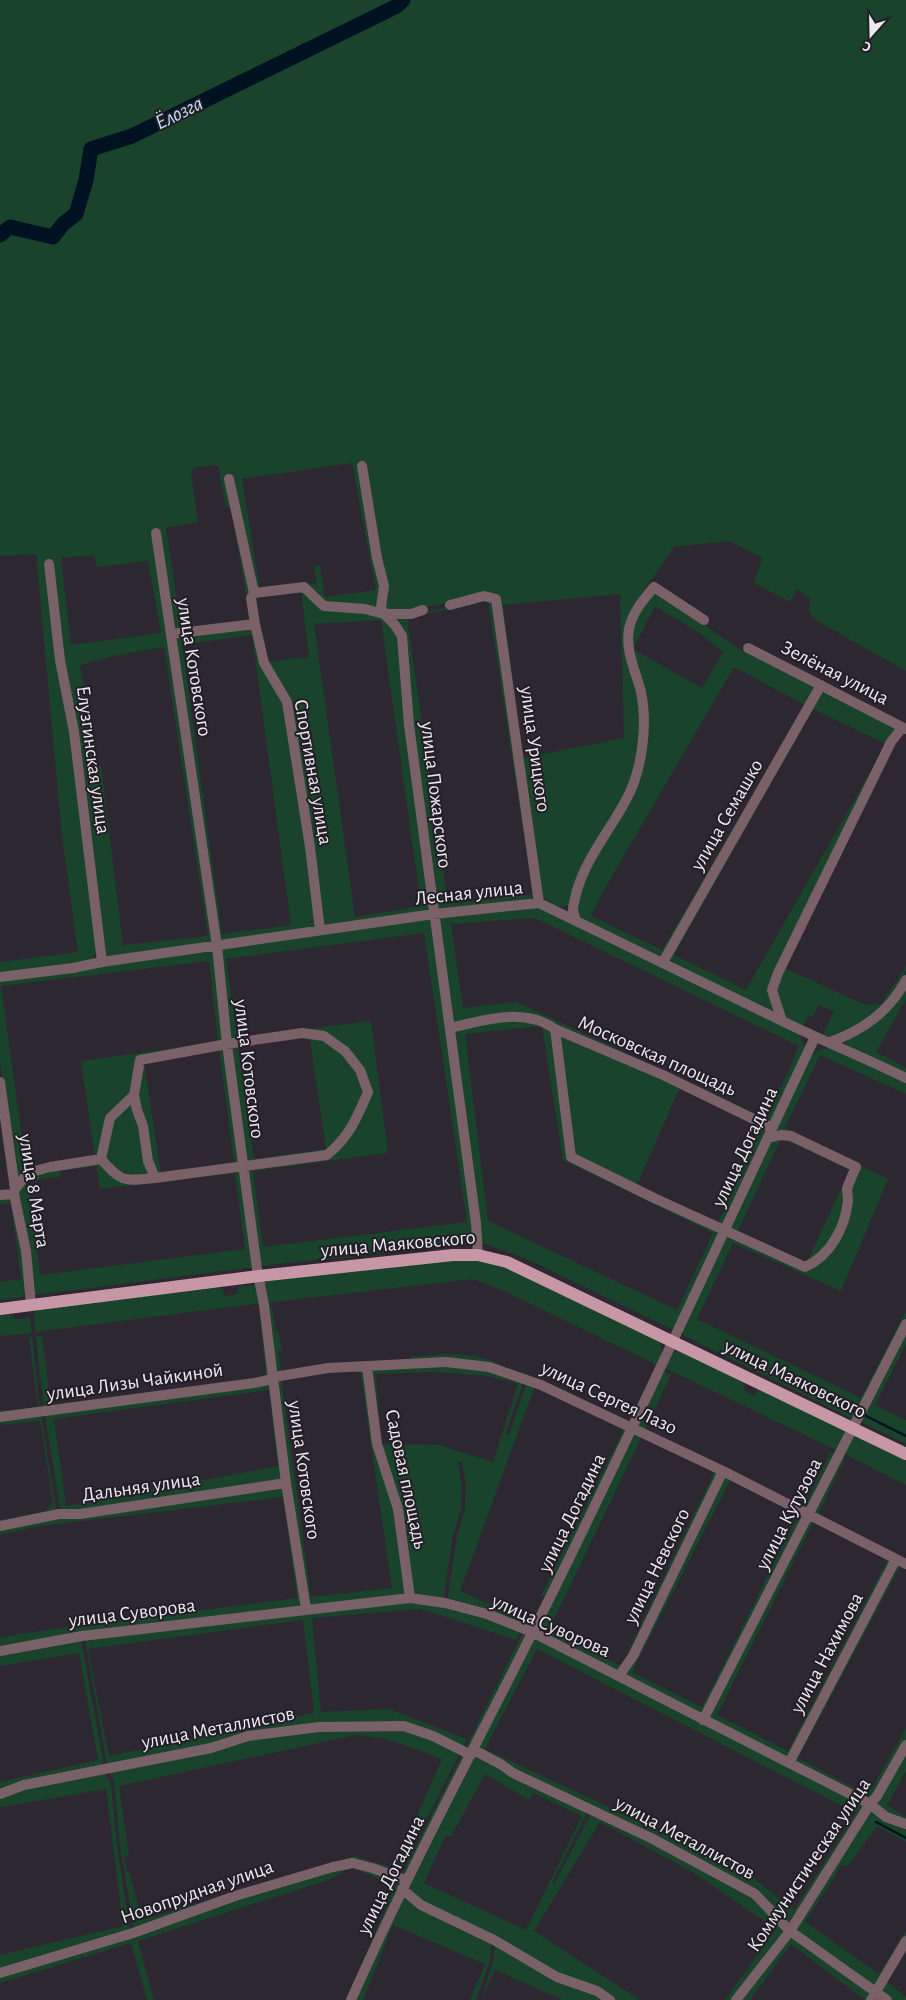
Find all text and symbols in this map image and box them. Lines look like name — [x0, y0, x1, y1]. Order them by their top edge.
north arrow — [846, 10, 896, 60]
text: С — [861, 38, 873, 54]
water label: Ёлозга — [151, 92, 206, 133]
street label: улица Котовского — [173, 595, 215, 738]
street label: Зелёная улица — [778, 637, 892, 709]
street label: улица Урицкого — [516, 684, 554, 813]
street label: Елузгинская улица — [73, 685, 113, 835]
street label: Спортивная улица — [290, 698, 336, 846]
street label: улица Пожарского — [417, 720, 455, 869]
street label: улица Семашко — [687, 756, 767, 875]
street label: Лесная улица — [414, 877, 524, 909]
street label: улица Котовского — [230, 997, 267, 1140]
street label: Московская площадь — [575, 1012, 740, 1100]
street label: улица Догадина — [708, 1084, 781, 1211]
street label: улица 8 Марта — [15, 1131, 53, 1250]
street label: улица Маяковского — [319, 1227, 476, 1261]
street label: улица Маяковского — [720, 1336, 869, 1422]
street label: улица Сергея Лазо — [537, 1357, 680, 1438]
street label: улица Лизы Чайкиной — [45, 1360, 224, 1404]
street label: улица Котовского — [284, 1398, 324, 1541]
street label: Садовая площадь — [381, 1407, 431, 1551]
street label: улица Догадина — [534, 1450, 609, 1577]
street label: улица Кутузова — [752, 1455, 826, 1574]
street label: Дальняя улица — [80, 1469, 202, 1505]
street label: улица Невского — [620, 1505, 694, 1628]
street label: улица Нахимова — [786, 1589, 867, 1717]
street label: улица Суворова — [488, 1591, 613, 1661]
street label: улица Суворова — [66, 1595, 197, 1631]
street label: улица Металлистов — [139, 1703, 296, 1753]
street label: Коммунистическая улица — [743, 1775, 875, 1955]
street label: улица Металлистов — [611, 1792, 758, 1883]
street label: улица Догадина — [353, 1812, 428, 1939]
street label: Новопрудная улица — [118, 1856, 276, 1928]

